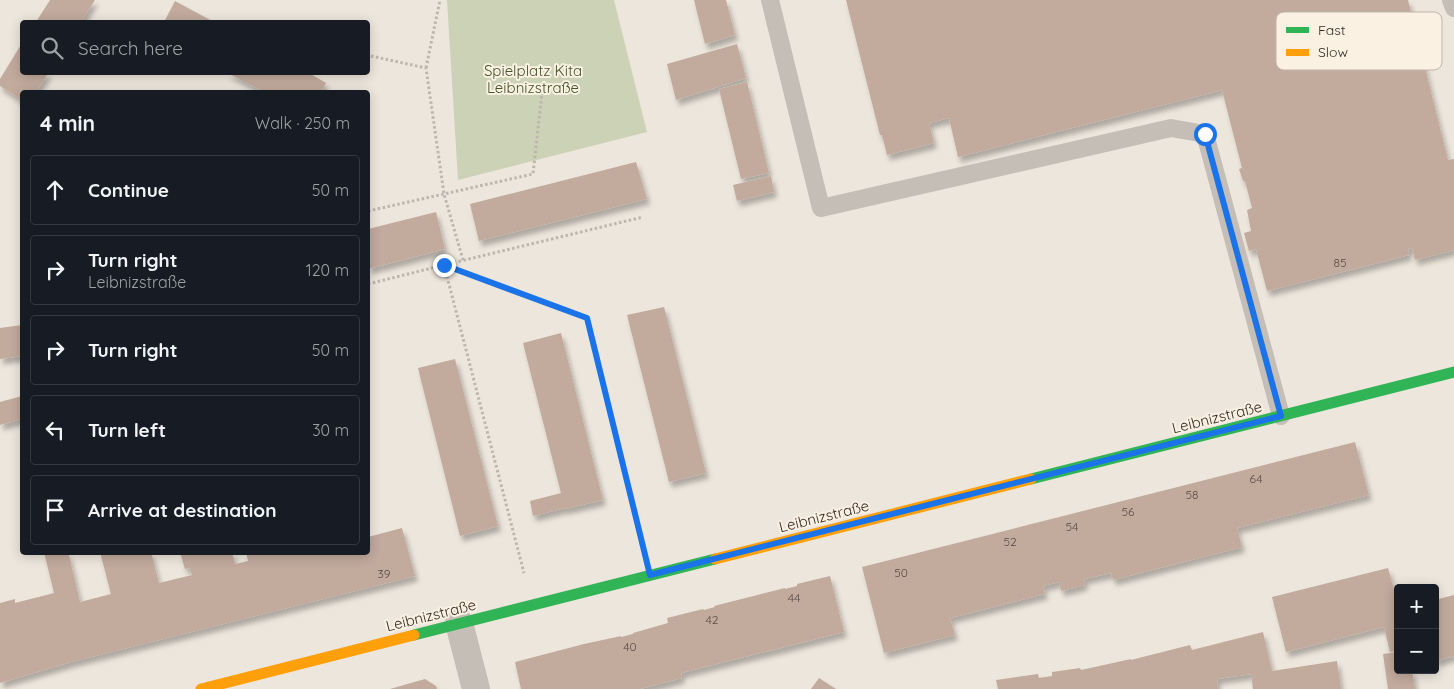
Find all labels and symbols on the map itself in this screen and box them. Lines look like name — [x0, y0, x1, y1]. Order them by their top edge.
legend — [1276, 12, 1442, 70]
text: Fast — [1318, 21, 1346, 39]
text: Slow — [1318, 43, 1348, 61]
park label: Spielplatz Kita Leibnizstraße — [484, 61, 582, 97]
route start — [1194, 123, 1217, 146]
route end — [433, 254, 456, 277]
house number: 85 — [1333, 255, 1347, 270]
street label: Leibnizstraße — [1170, 397, 1264, 437]
house number: 64 — [1250, 471, 1262, 486]
house number: 58 — [1185, 487, 1199, 502]
street label: Leibnizstraße — [777, 496, 871, 536]
house number: 56 — [1122, 504, 1135, 519]
house number: 54 — [1066, 519, 1078, 534]
house number: 52 — [1003, 534, 1017, 549]
house number: 50 — [894, 565, 908, 580]
house number: 39 — [378, 566, 391, 581]
house number: 44 — [788, 590, 800, 605]
street label: Leibnizstraße — [384, 595, 478, 635]
house number: 42 — [706, 612, 719, 627]
house number: 40 — [623, 639, 637, 654]

